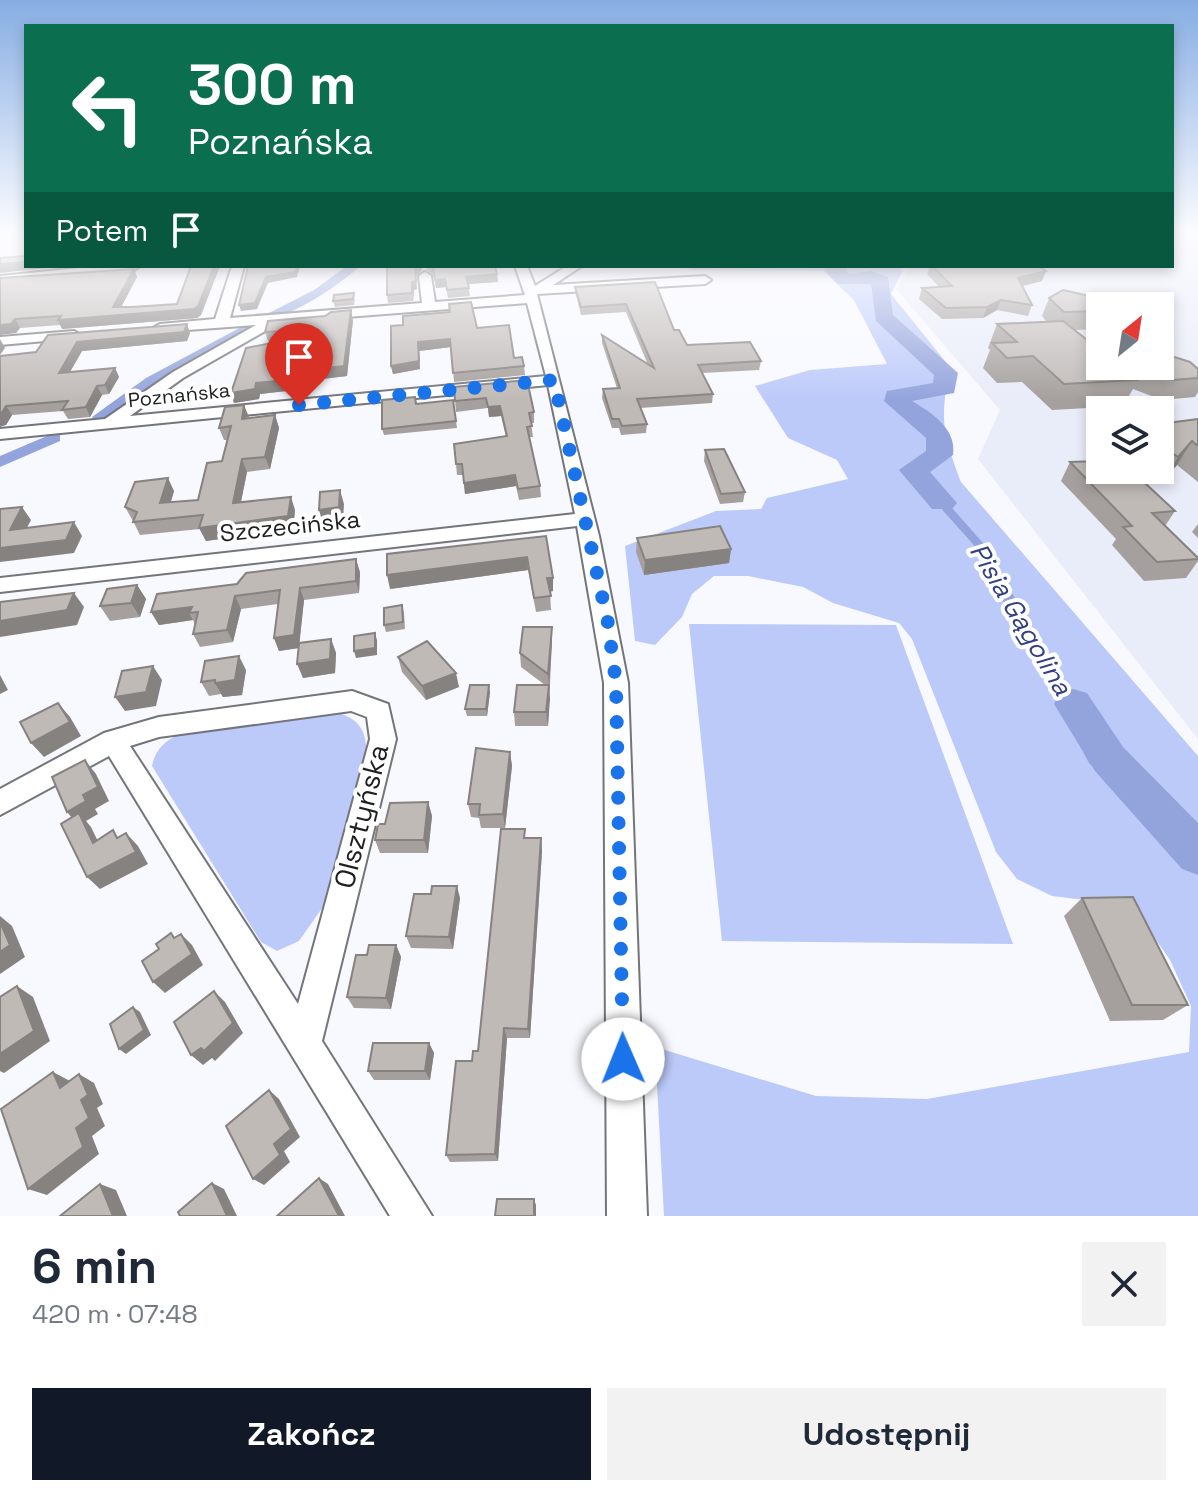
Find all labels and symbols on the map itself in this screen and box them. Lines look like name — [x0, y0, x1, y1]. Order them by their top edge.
north arrow — [1086, 292, 1174, 380]
pin — [265, 323, 333, 405]
street label: Poznańska — [127, 377, 231, 413]
street label: Szczecińska — [218, 503, 362, 549]
water label: Pisia Gągolina — [962, 537, 1080, 702]
street label: Olsztyńska — [326, 740, 396, 892]
position arrow — [581, 1017, 665, 1101]

